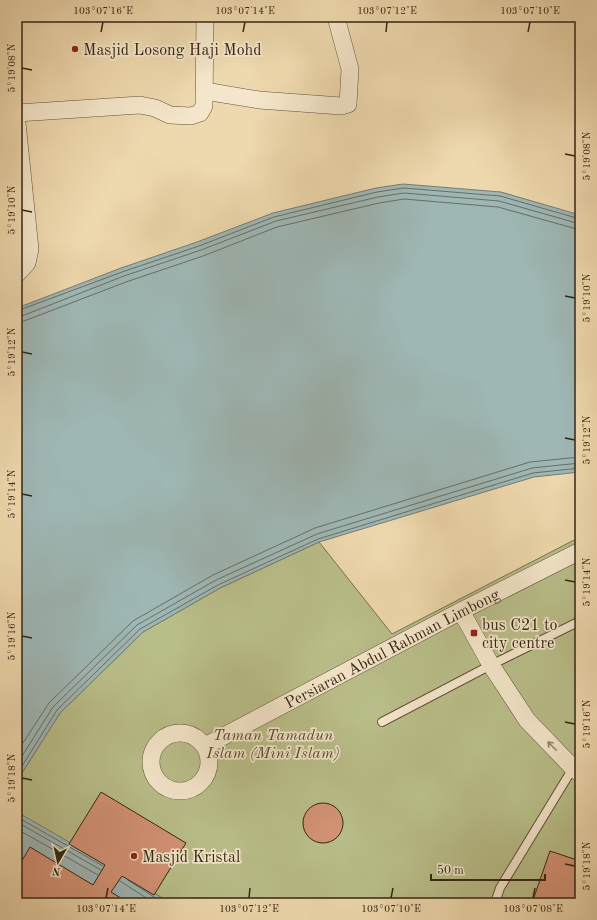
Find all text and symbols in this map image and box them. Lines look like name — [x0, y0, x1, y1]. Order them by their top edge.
text: 103°07'16"E — [73, 6, 133, 16]
text: 103°07'14"E — [215, 6, 275, 16]
text: 103°07'12"E — [357, 6, 417, 16]
text: 103°07'10"E — [500, 6, 560, 16]
text: 5°19'08"N — [7, 43, 17, 92]
place label: Masjid Losong Haji Mohd — [83, 43, 262, 59]
marker: Masjid Losong Haji Mohd — [70, 44, 80, 54]
text: 5°19'08"N — [582, 131, 592, 180]
text: 5°19'10"N — [7, 185, 17, 234]
text: 5°19'10"N — [582, 273, 592, 322]
text: 5°19'12"N — [7, 327, 17, 376]
text: 5°19'12"N — [582, 415, 592, 464]
text: 5°19'14"N — [7, 469, 17, 518]
text: 5°19'14"N — [582, 557, 592, 606]
street label: Persiaran Abdul Rahman Limbong — [283, 587, 503, 712]
text: 5°19'16"N — [7, 611, 17, 660]
place label: bus C21 to city centre — [482, 618, 558, 652]
marker: bus C21 to city centre — [469, 628, 479, 638]
text: 5°19'16"N — [582, 699, 592, 748]
park label: Taman Tamadun Islam (Mini Islam) — [205, 728, 340, 762]
one-way arrow — [547, 741, 557, 751]
text: 5°19'18"N — [7, 753, 17, 802]
text: 5°19'18"N — [582, 841, 592, 890]
north arrow — [38, 842, 78, 882]
place label: Masjid Kristal — [142, 850, 240, 866]
marker: Masjid Kristal — [129, 851, 139, 861]
scale bar — [431, 856, 545, 882]
text: N — [51, 864, 62, 876]
text: 50 m — [437, 864, 464, 877]
text: 103°07'14"E — [76, 904, 136, 914]
text: 103°07'12"E — [219, 904, 279, 914]
text: 103°07'10"E — [361, 904, 421, 914]
text: 103°07'08"E — [503, 904, 563, 914]

